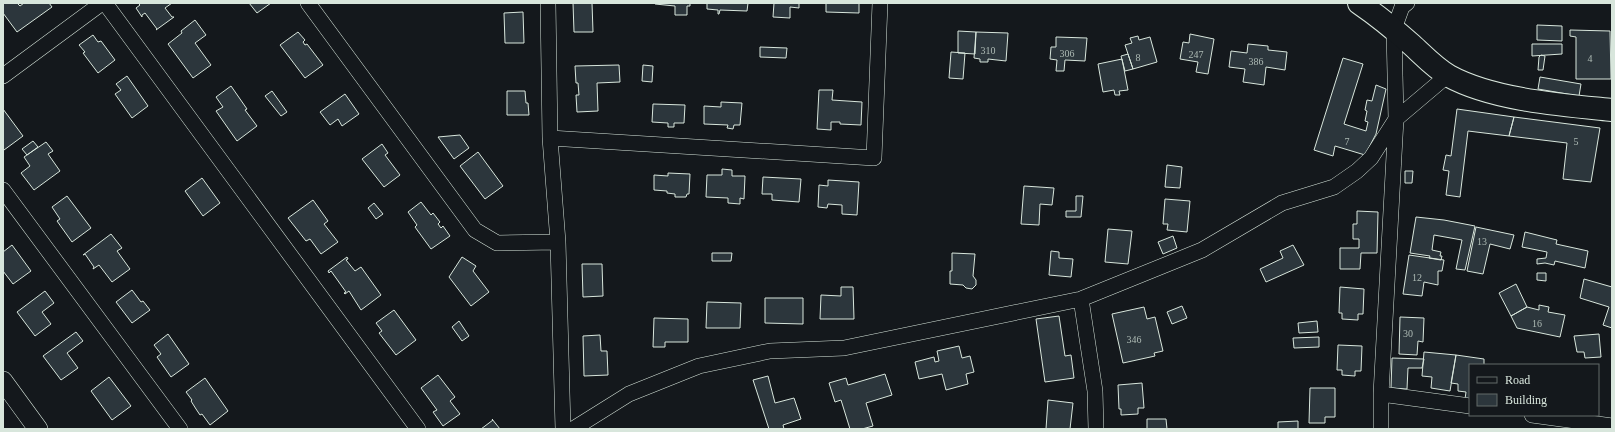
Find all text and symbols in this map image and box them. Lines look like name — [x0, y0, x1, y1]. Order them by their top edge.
house number: 310 — [981, 45, 996, 56]
house number: 306 — [1060, 48, 1075, 59]
house number: 247 — [1189, 49, 1204, 60]
house number: 8 — [1136, 52, 1141, 63]
house number: 4 — [1588, 53, 1593, 64]
house number: 386 — [1249, 56, 1264, 67]
house number: 7 — [1345, 136, 1350, 147]
house number: 5 — [1574, 136, 1579, 147]
house number: 13 — [1477, 236, 1487, 247]
house number: 12 — [1412, 272, 1422, 283]
house number: 16 — [1532, 318, 1542, 329]
house number: 30 — [1403, 328, 1413, 339]
house number: 346 — [1127, 334, 1142, 345]
legend — [1469, 364, 1599, 416]
text: Road — [1505, 373, 1530, 387]
text: Building — [1505, 393, 1547, 407]

